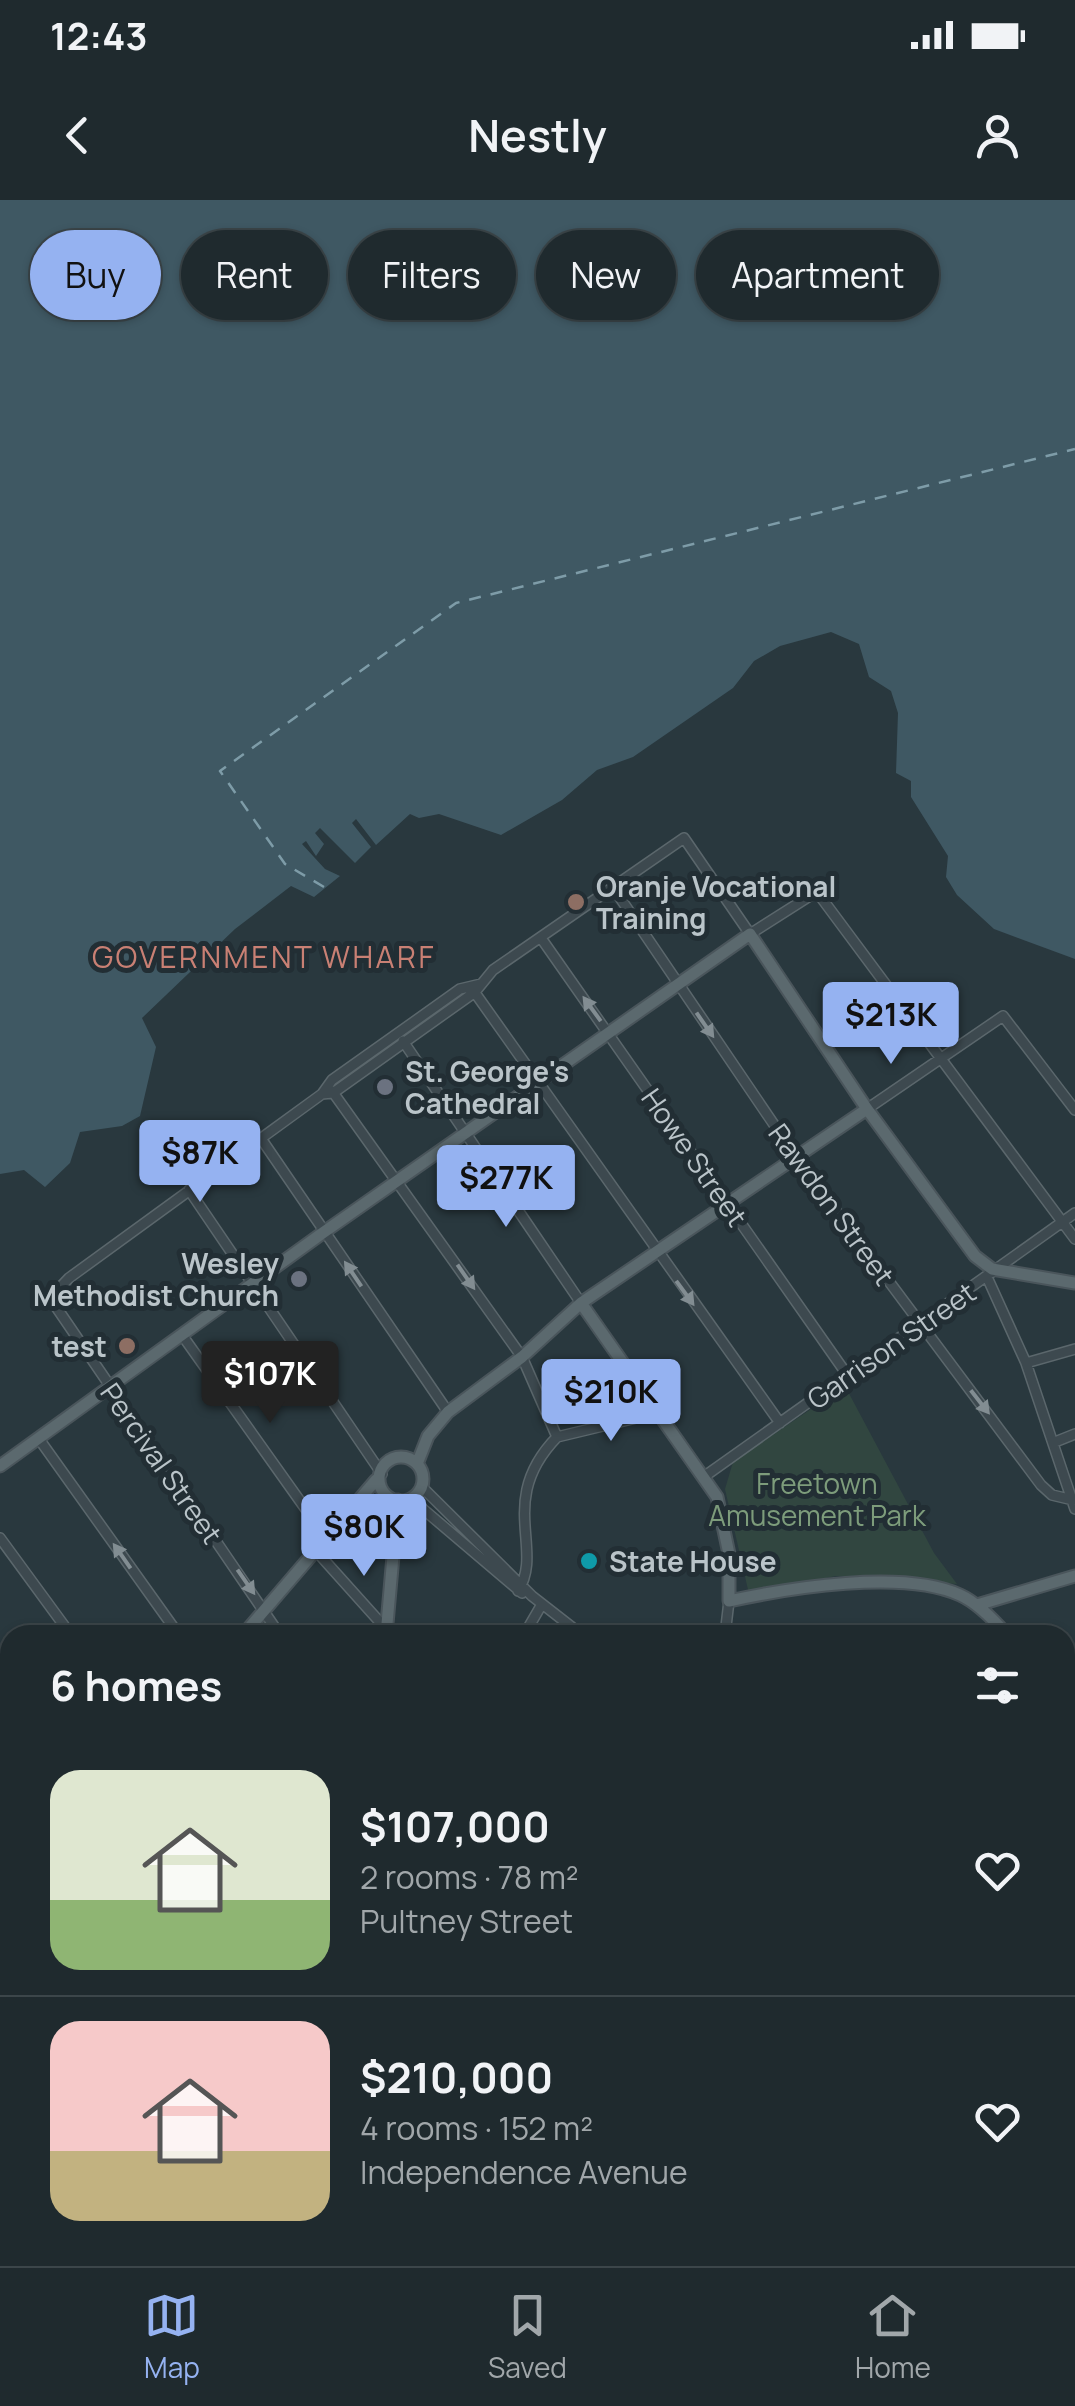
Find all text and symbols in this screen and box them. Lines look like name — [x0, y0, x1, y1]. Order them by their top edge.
text: 12:43 — [50, 9, 148, 61]
text: Nestly — [468, 104, 607, 166]
icon: back — [50, 108, 105, 163]
icon: person — [970, 108, 1025, 163]
chip: Buy — [30, 230, 161, 320]
chip: Rent — [181, 230, 328, 320]
chip: Filters — [348, 230, 516, 320]
chip: New — [536, 230, 676, 320]
chip: Apartment — [696, 230, 939, 320]
place label: Oranje Vocational Training — [596, 867, 836, 937]
marker: Oranje Vocational Training — [565, 891, 587, 913]
district label: GOVERNMENT WHARF — [92, 936, 436, 977]
pin: $213K — [821, 982, 961, 1067]
text: $213K — [845, 992, 937, 1036]
one-way arrow — [583, 996, 602, 1022]
one-way arrow — [695, 1011, 714, 1038]
place label: St. George's Cathedral — [405, 1052, 569, 1122]
marker: St. George's Cathedral — [374, 1076, 396, 1098]
street label: Howe Street — [633, 1080, 757, 1234]
street label: Rawdon Street — [760, 1115, 904, 1293]
pin: $87K — [141, 1120, 259, 1205]
text: $87K — [161, 1130, 239, 1174]
pin: $277K — [436, 1145, 576, 1230]
text: $277K — [459, 1155, 553, 1199]
place label: Wesley Methodist Church — [33, 1244, 279, 1314]
one-way arrow — [344, 1261, 362, 1288]
one-way arrow — [456, 1264, 475, 1291]
marker: Wesley Methodist Church — [288, 1268, 310, 1290]
street label: Garrison Street — [799, 1273, 983, 1417]
one-way arrow — [675, 1280, 694, 1307]
place label: test — [52, 1327, 107, 1365]
marker: test — [116, 1335, 138, 1357]
pin: $107K — [200, 1341, 340, 1426]
text: $107K — [224, 1351, 316, 1395]
pin: $210K — [541, 1359, 681, 1444]
text: $210K — [564, 1369, 658, 1413]
street label: Percival Street — [93, 1375, 231, 1551]
one-way arrow — [969, 1389, 990, 1414]
park label: Freetown Amusement Park — [708, 1464, 927, 1534]
pin: $80K — [305, 1494, 423, 1579]
text: $80K — [323, 1504, 405, 1548]
one-way arrow — [113, 1542, 132, 1569]
place label: State House — [609, 1542, 777, 1580]
marker: State House — [578, 1550, 600, 1572]
one-way arrow — [236, 1569, 255, 1596]
text: 6 homes — [50, 1656, 222, 1714]
icon: filters — [970, 1658, 1025, 1713]
text: $107,000 — [360, 1797, 550, 1855]
icon: home — [130, 1810, 250, 1930]
icon: heart — [970, 1843, 1025, 1898]
text: 2 rooms · 78 m² — [360, 1855, 579, 1899]
text: Pultney Street — [360, 1899, 573, 1943]
text: $210,000 — [360, 2048, 553, 2106]
icon: home — [130, 2061, 250, 2181]
icon: heart — [970, 2094, 1025, 2149]
text: 4 rooms · 152 m² — [360, 2106, 593, 2150]
text: Independence Avenue — [360, 2150, 688, 2194]
tab: Map — [144, 2288, 200, 2386]
tab: Saved — [488, 2288, 567, 2386]
tab: Home — [855, 2288, 931, 2386]

